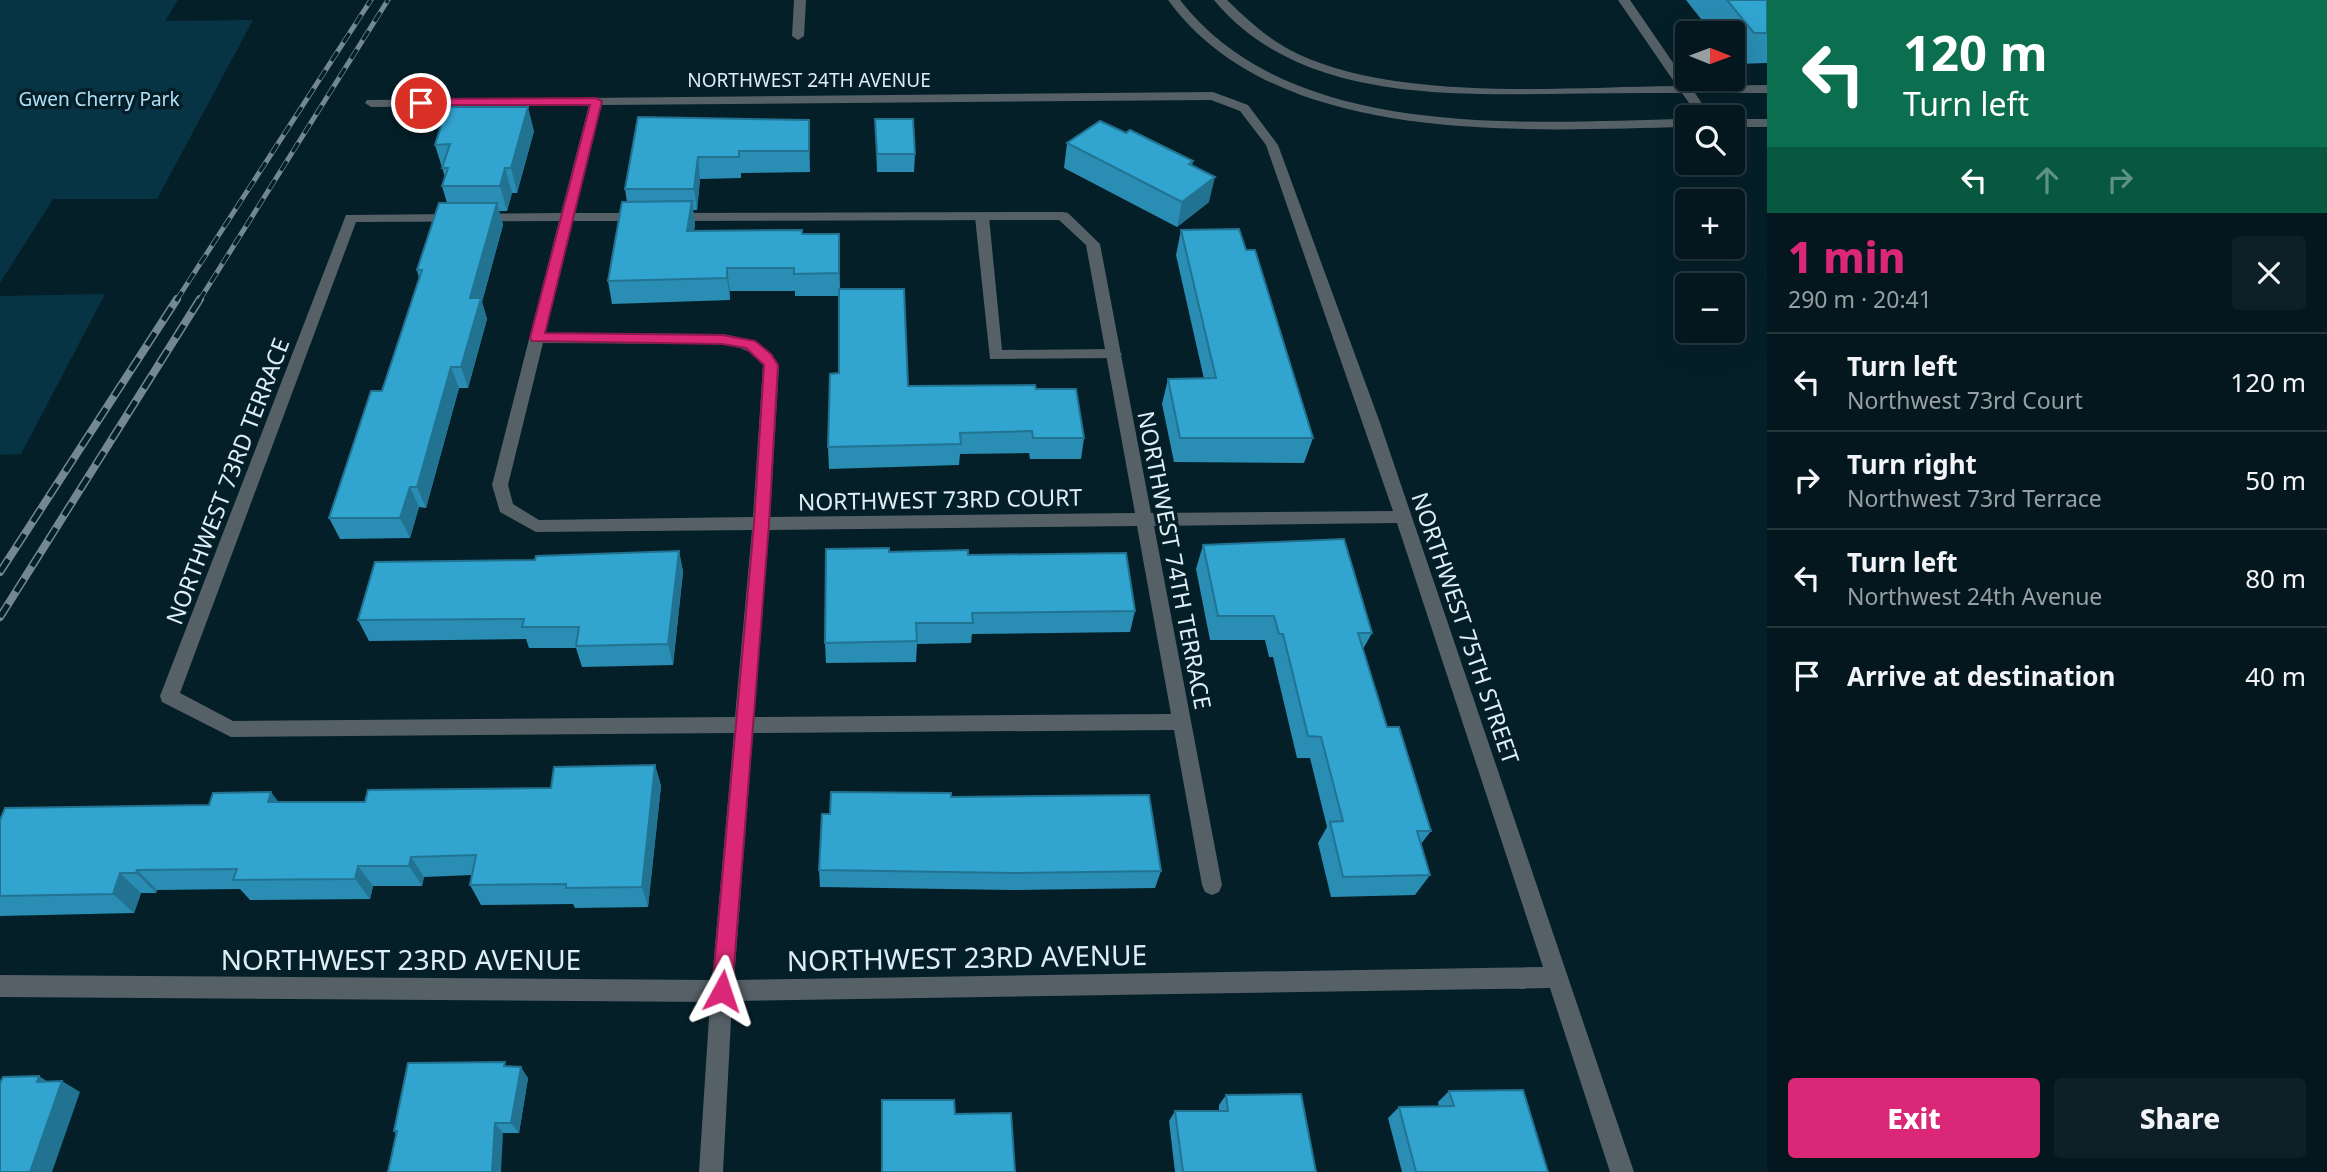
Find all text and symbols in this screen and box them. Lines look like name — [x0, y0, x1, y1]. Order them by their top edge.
text: 120 m — [1903, 19, 2048, 85]
north arrow — [1675, 21, 1745, 91]
map controls — [1675, 21, 1745, 343]
icon: left — [1788, 28, 1879, 119]
street label: NORTHWEST 24TH AVENUE — [687, 67, 931, 93]
pin — [391, 73, 451, 133]
text: Turn left — [1903, 82, 2029, 125]
icon: arrive — [402, 84, 440, 122]
park label: Gwen Cherry Park — [18, 86, 180, 112]
button: search — [1675, 105, 1745, 175]
icon: left — [1955, 161, 1993, 199]
icon: ahead — [2028, 161, 2066, 199]
icon: right — [2101, 161, 2139, 199]
button: + — [1675, 189, 1745, 259]
text: 1 min — [1788, 228, 1905, 285]
button: close — [2232, 236, 2306, 310]
button: − — [1675, 273, 1745, 343]
text: 290 m · 20:41 — [1788, 283, 1932, 315]
street label: NORTHWEST 73RD TERRACE — [158, 333, 296, 629]
text: Turn left — [1847, 348, 1958, 384]
icon: left — [1788, 363, 1826, 401]
text: 120 m — [2230, 364, 2306, 400]
text: Northwest 73rd Court — [1847, 384, 2083, 416]
street label: NORTHWEST 74TH TERRACE — [1130, 408, 1220, 712]
text: Turn right — [1847, 446, 1977, 482]
icon: right — [1788, 461, 1826, 499]
text: 50 m — [2245, 462, 2306, 498]
street label: NORTHWEST 73RD COURT — [797, 481, 1083, 517]
text: Northwest 73rd Terrace — [1847, 482, 2102, 514]
street label: NORTHWEST 75TH STREET — [1404, 488, 1528, 768]
text: Turn left — [1847, 544, 1958, 580]
icon: left — [1788, 559, 1826, 597]
text: 80 m — [2245, 560, 2306, 596]
text: Northwest 24th Avenue — [1847, 580, 2102, 612]
icon: arrive — [1788, 657, 1826, 695]
text: Arrive at destination — [1847, 658, 2116, 694]
text: 40 m — [2245, 658, 2306, 694]
street label: NORTHWEST 23RD AVENUE — [787, 935, 1147, 979]
street label: NORTHWEST 23RD AVENUE — [221, 940, 581, 978]
position arrow — [685, 954, 759, 1028]
button: Exit — [1788, 1078, 2040, 1158]
button: Share — [2054, 1078, 2306, 1158]

